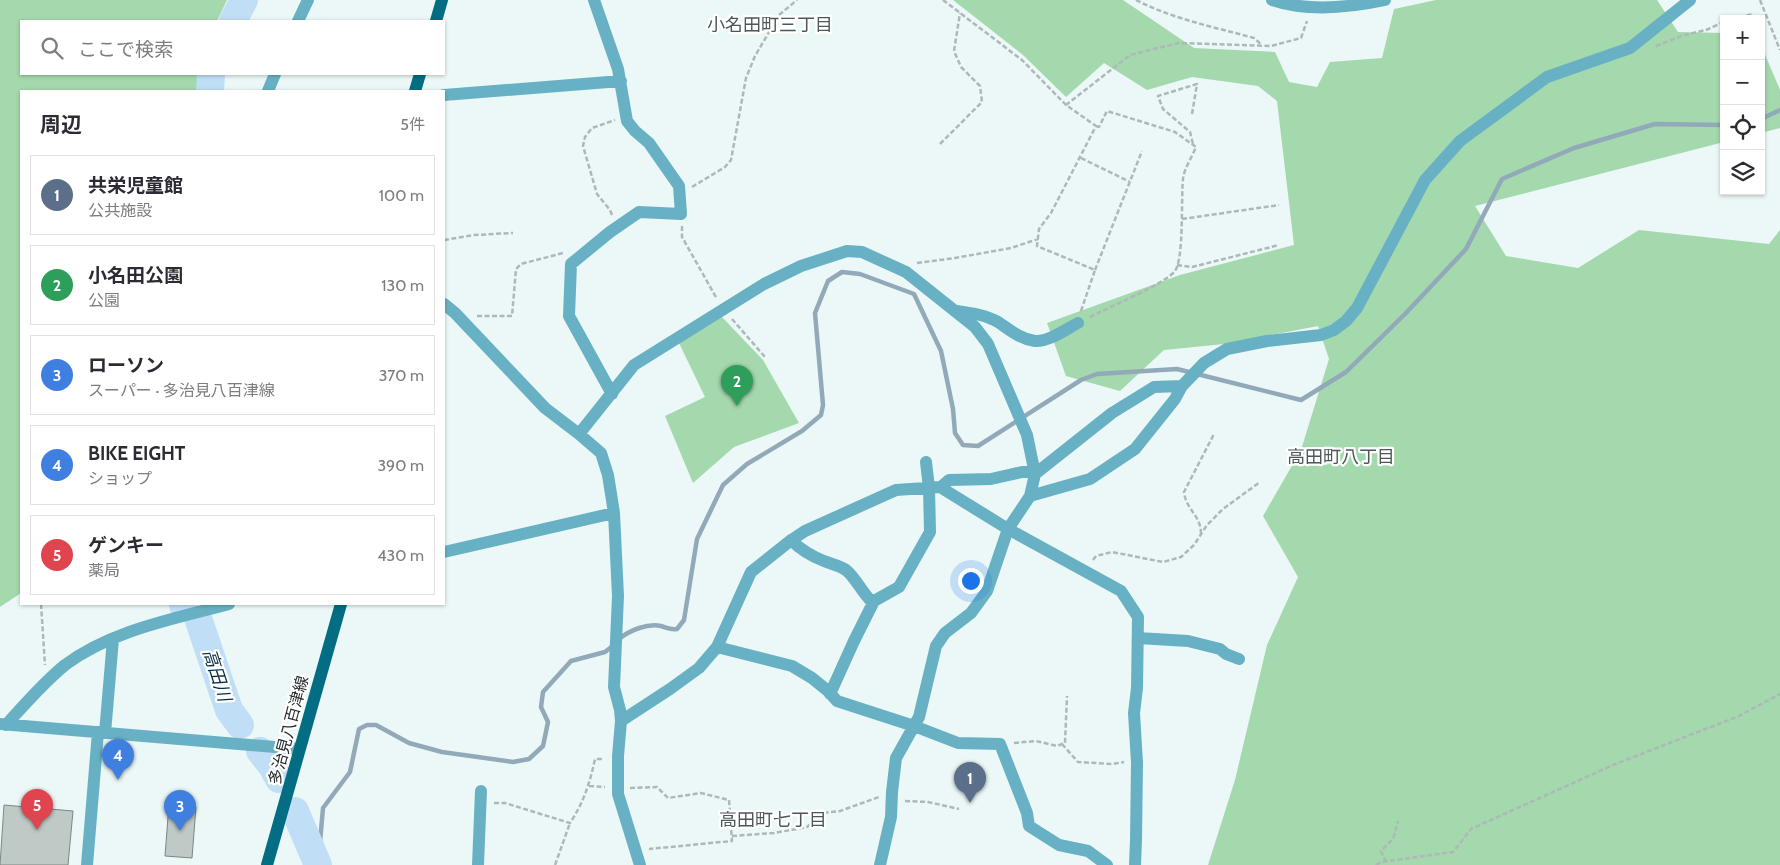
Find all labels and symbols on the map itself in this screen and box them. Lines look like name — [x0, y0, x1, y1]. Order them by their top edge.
district label: 小名田町三丁目 — [707, 14, 833, 36]
pin: 2 — [721, 365, 753, 406]
district label: 高田町八丁目 — [1287, 446, 1395, 468]
your location — [958, 568, 984, 594]
water label: 高田川 — [198, 646, 236, 706]
street label: 多治見八百津線 — [265, 674, 312, 787]
pin: 4 — [102, 739, 134, 780]
pin: 1 — [954, 762, 986, 803]
pin: 5 — [21, 789, 53, 830]
pin: 3 — [164, 790, 196, 831]
district label: 高田町七丁目 — [719, 809, 827, 831]

